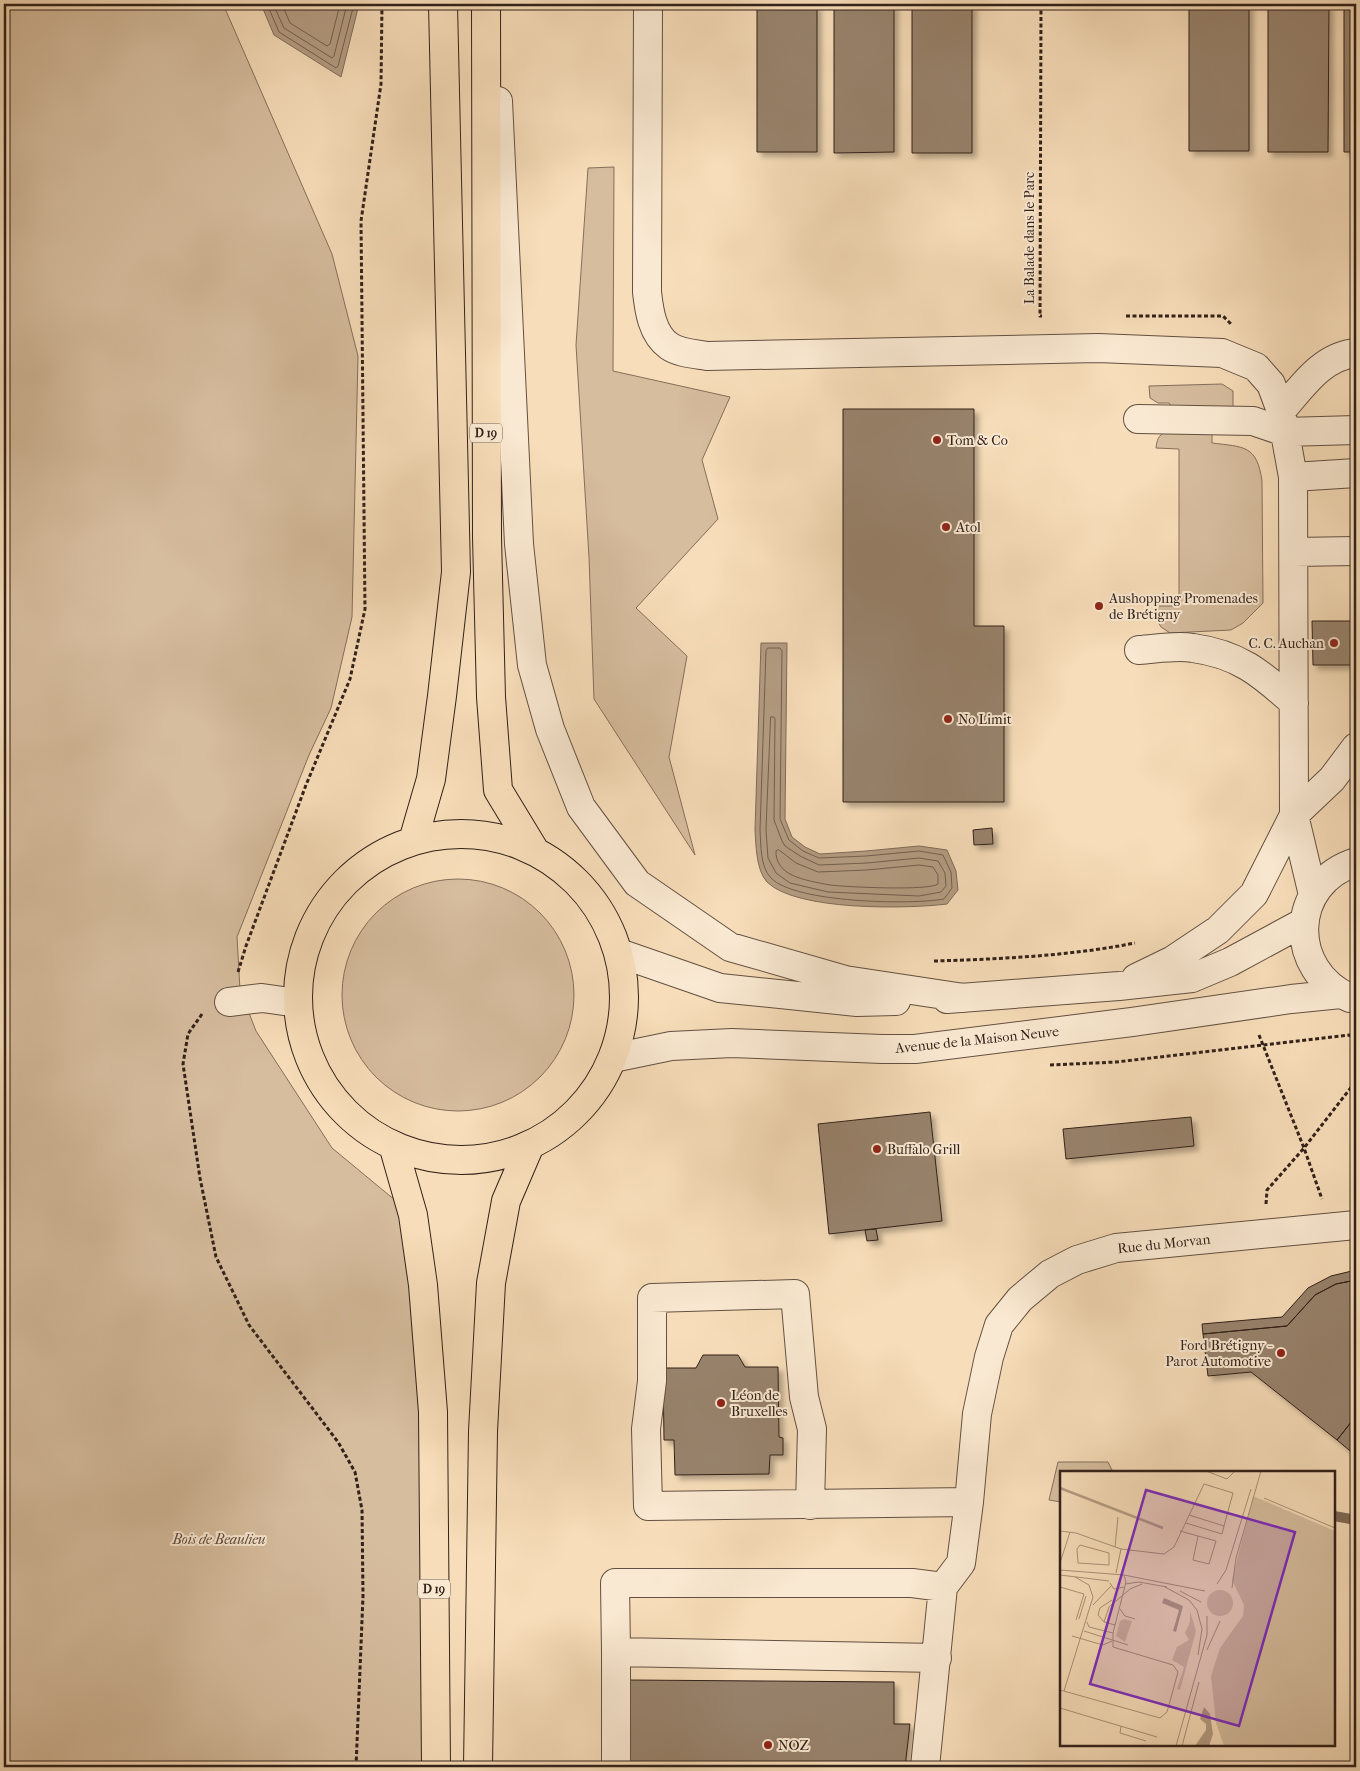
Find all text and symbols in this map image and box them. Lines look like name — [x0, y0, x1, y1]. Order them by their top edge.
street label: La Balade dans le Parc — [1021, 172, 1038, 304]
road number: D 19 — [470, 423, 502, 442]
place label: Tom & Co — [947, 432, 1008, 449]
marker: Tom & Co — [931, 434, 943, 446]
place label: Atol — [955, 519, 981, 536]
marker: Atol — [940, 521, 952, 533]
place label: Aushopping Promenades de Brétigny — [1108, 590, 1258, 623]
marker: Aushopping Promenades de Brétigny — [1093, 600, 1105, 612]
place label: C. C. Auchan — [1249, 635, 1324, 652]
marker: C. C. Auchan — [1328, 637, 1340, 649]
place label: No Limit — [958, 711, 1012, 728]
marker: No Limit — [942, 713, 954, 725]
street label: Avenue de la Maison Neuve — [893, 1023, 1060, 1057]
place label: Buffalo Grill — [887, 1141, 961, 1158]
marker: Buffalo Grill — [871, 1143, 883, 1155]
street label: Rue du Morvan — [1117, 1231, 1211, 1257]
place label: Ford Brétigny - Parot Automotive — [1165, 1337, 1273, 1370]
marker: Ford Brétigny - Parot Automotive — [1275, 1347, 1287, 1359]
place label: Léon de Bruxelles — [731, 1387, 788, 1420]
marker: Léon de Bruxelles — [715, 1397, 727, 1409]
inset map — [1060, 1471, 1335, 1746]
park label: Bois de Beaulieu — [172, 1531, 266, 1548]
road number: D 19 — [418, 1580, 450, 1598]
place label: NOZ — [778, 1737, 810, 1754]
marker: NOZ — [762, 1739, 774, 1751]

